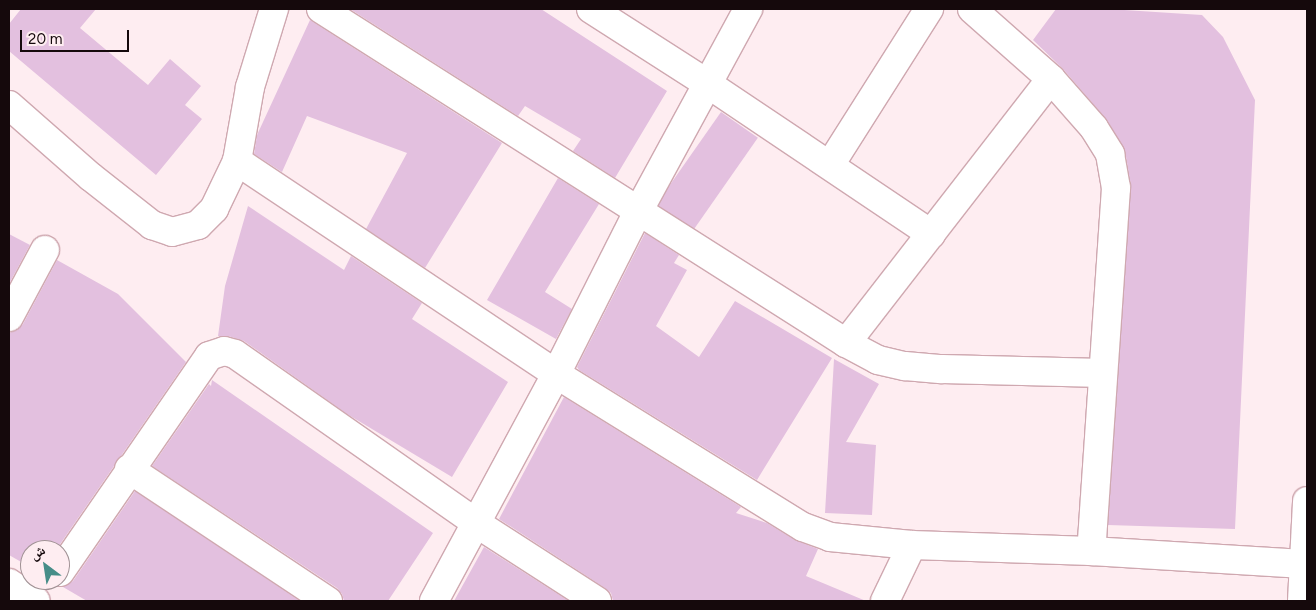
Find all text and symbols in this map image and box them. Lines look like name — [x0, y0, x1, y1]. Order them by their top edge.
scale bar — [22, 20, 131, 52]
text: 20 m — [28, 30, 62, 48]
north arrow — [20, 540, 70, 590]
text: ش — [27, 541, 48, 564]

